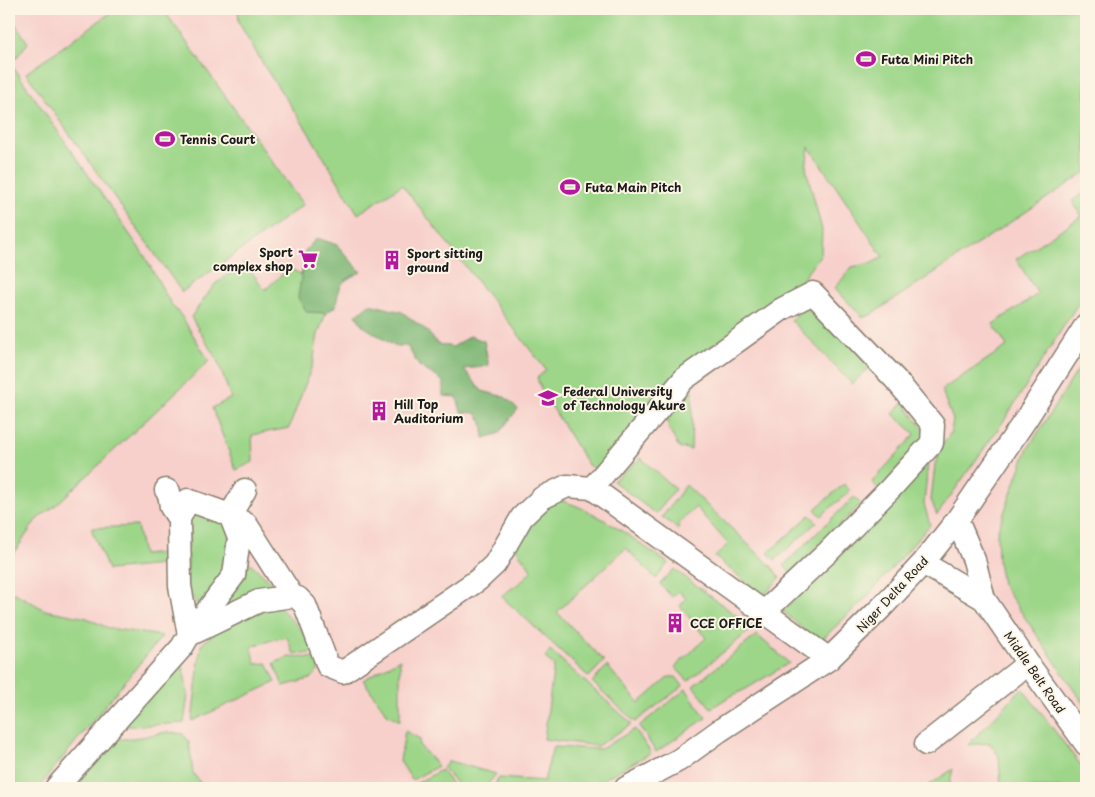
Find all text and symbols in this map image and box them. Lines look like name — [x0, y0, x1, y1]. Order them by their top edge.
sports icon: Futa Mini Pitch — [855, 48, 877, 70]
place label: Futa Mini Pitch — [881, 50, 973, 68]
sports icon: Tennis Court — [154, 128, 176, 150]
place label: Tennis Court — [180, 130, 256, 148]
sports icon: Futa Main Pitch — [559, 176, 581, 198]
place label: Futa Main Pitch — [585, 178, 681, 196]
place label: Sport complex shop — [213, 243, 293, 275]
place label: Sport sitting ground — [407, 244, 483, 276]
supermarket icon: Sport complex shop — [297, 248, 319, 270]
building icon: Sport sitting ground — [381, 249, 403, 271]
place label: Federal University of Technology Akure — [563, 382, 686, 414]
school or university icon: Federal University of Technology Akure — [537, 387, 559, 409]
place label: Hill Top Auditorium — [394, 395, 464, 427]
building icon: Hill Top Auditorium — [368, 400, 390, 422]
street label: Niger Delta Road — [852, 552, 932, 636]
building icon: CCE OFFICE — [664, 612, 686, 634]
place label: CCE OFFICE — [690, 614, 763, 632]
street label: Middle Belt Road — [1000, 627, 1070, 717]

